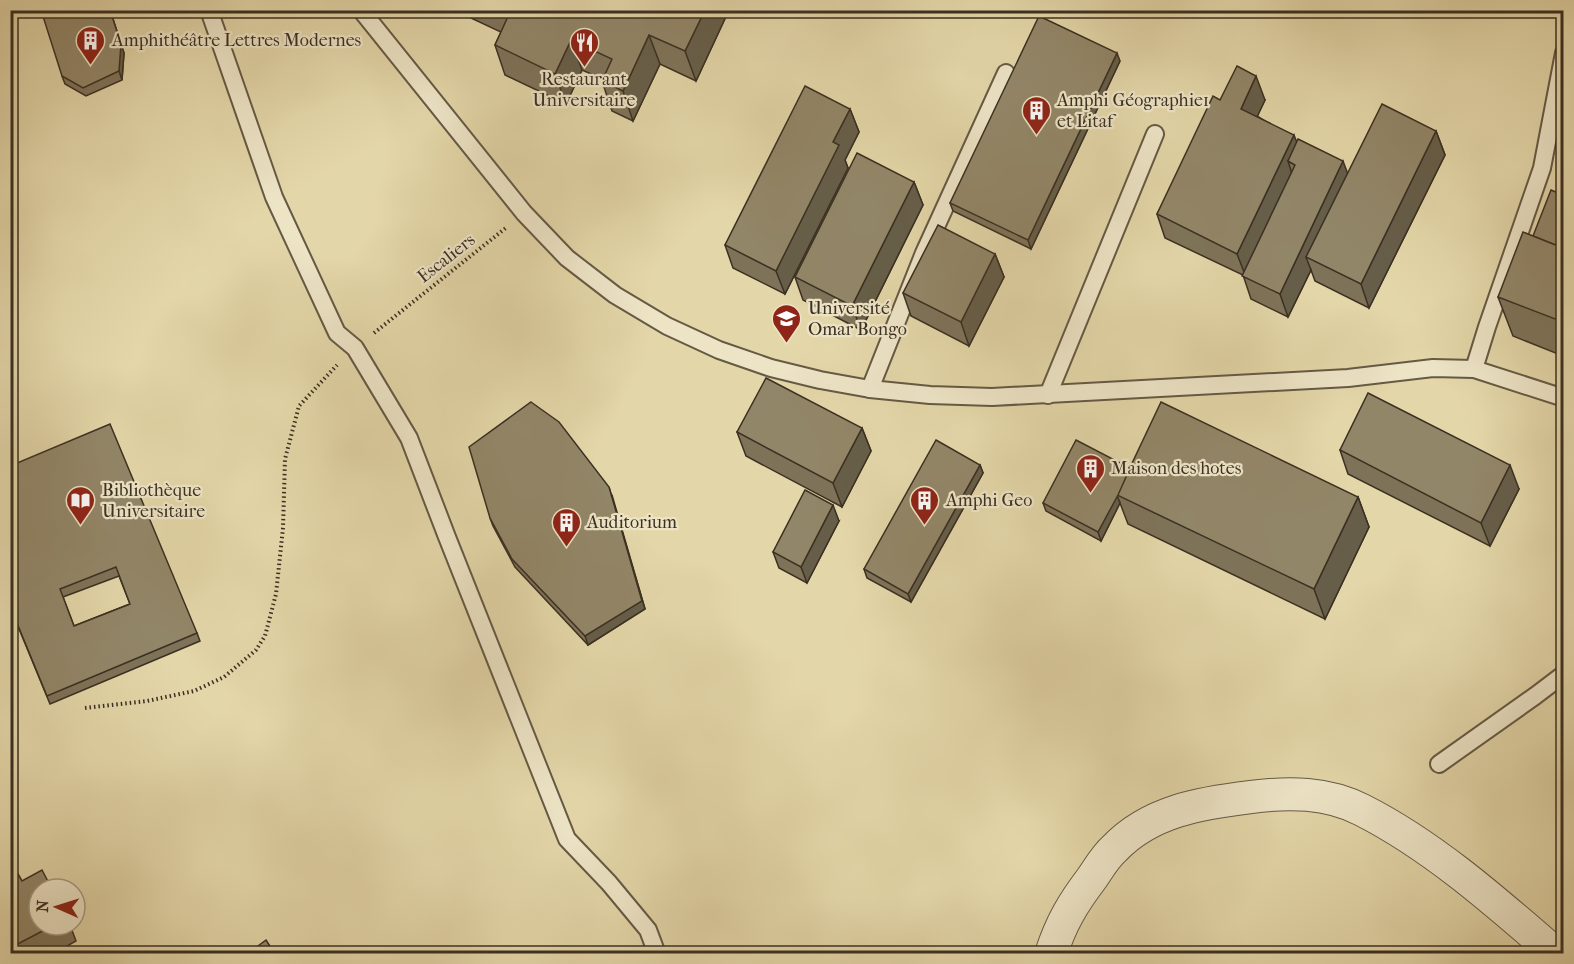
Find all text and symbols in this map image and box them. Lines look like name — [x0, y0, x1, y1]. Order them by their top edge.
building icon: Amphithéâtre Lettres Modernes — [75, 24, 107, 66]
restaurant icon: Restaurant Universitaire — [568, 26, 600, 68]
place label: Amphithéâtre Lettres Modernes — [111, 30, 362, 51]
place label: Restaurant Universitaire — [532, 69, 636, 111]
place label: Amphi Géographie1 et Litaf — [1056, 90, 1209, 132]
building icon: Amphi Géographie1 et Litaf — [1020, 94, 1052, 136]
street label: Escaliers — [413, 229, 480, 287]
place label: Université Omar Bongo — [808, 298, 907, 340]
school or university icon: Université Omar Bongo — [771, 302, 803, 344]
building icon: Maison des hotes — [1074, 452, 1106, 494]
place label: Maison des hotes — [1111, 458, 1242, 479]
place label: Bibliothèque Universitaire — [102, 480, 205, 522]
library icon: Bibliothèque Universitaire — [65, 484, 97, 526]
building icon: Amphi Geo — [909, 484, 941, 526]
place label: Amphi Geo — [945, 490, 1032, 511]
building icon: Auditorium — [550, 506, 582, 548]
place label: Auditorium — [586, 512, 677, 533]
north arrow — [27, 877, 87, 937]
text: N — [33, 899, 52, 913]

